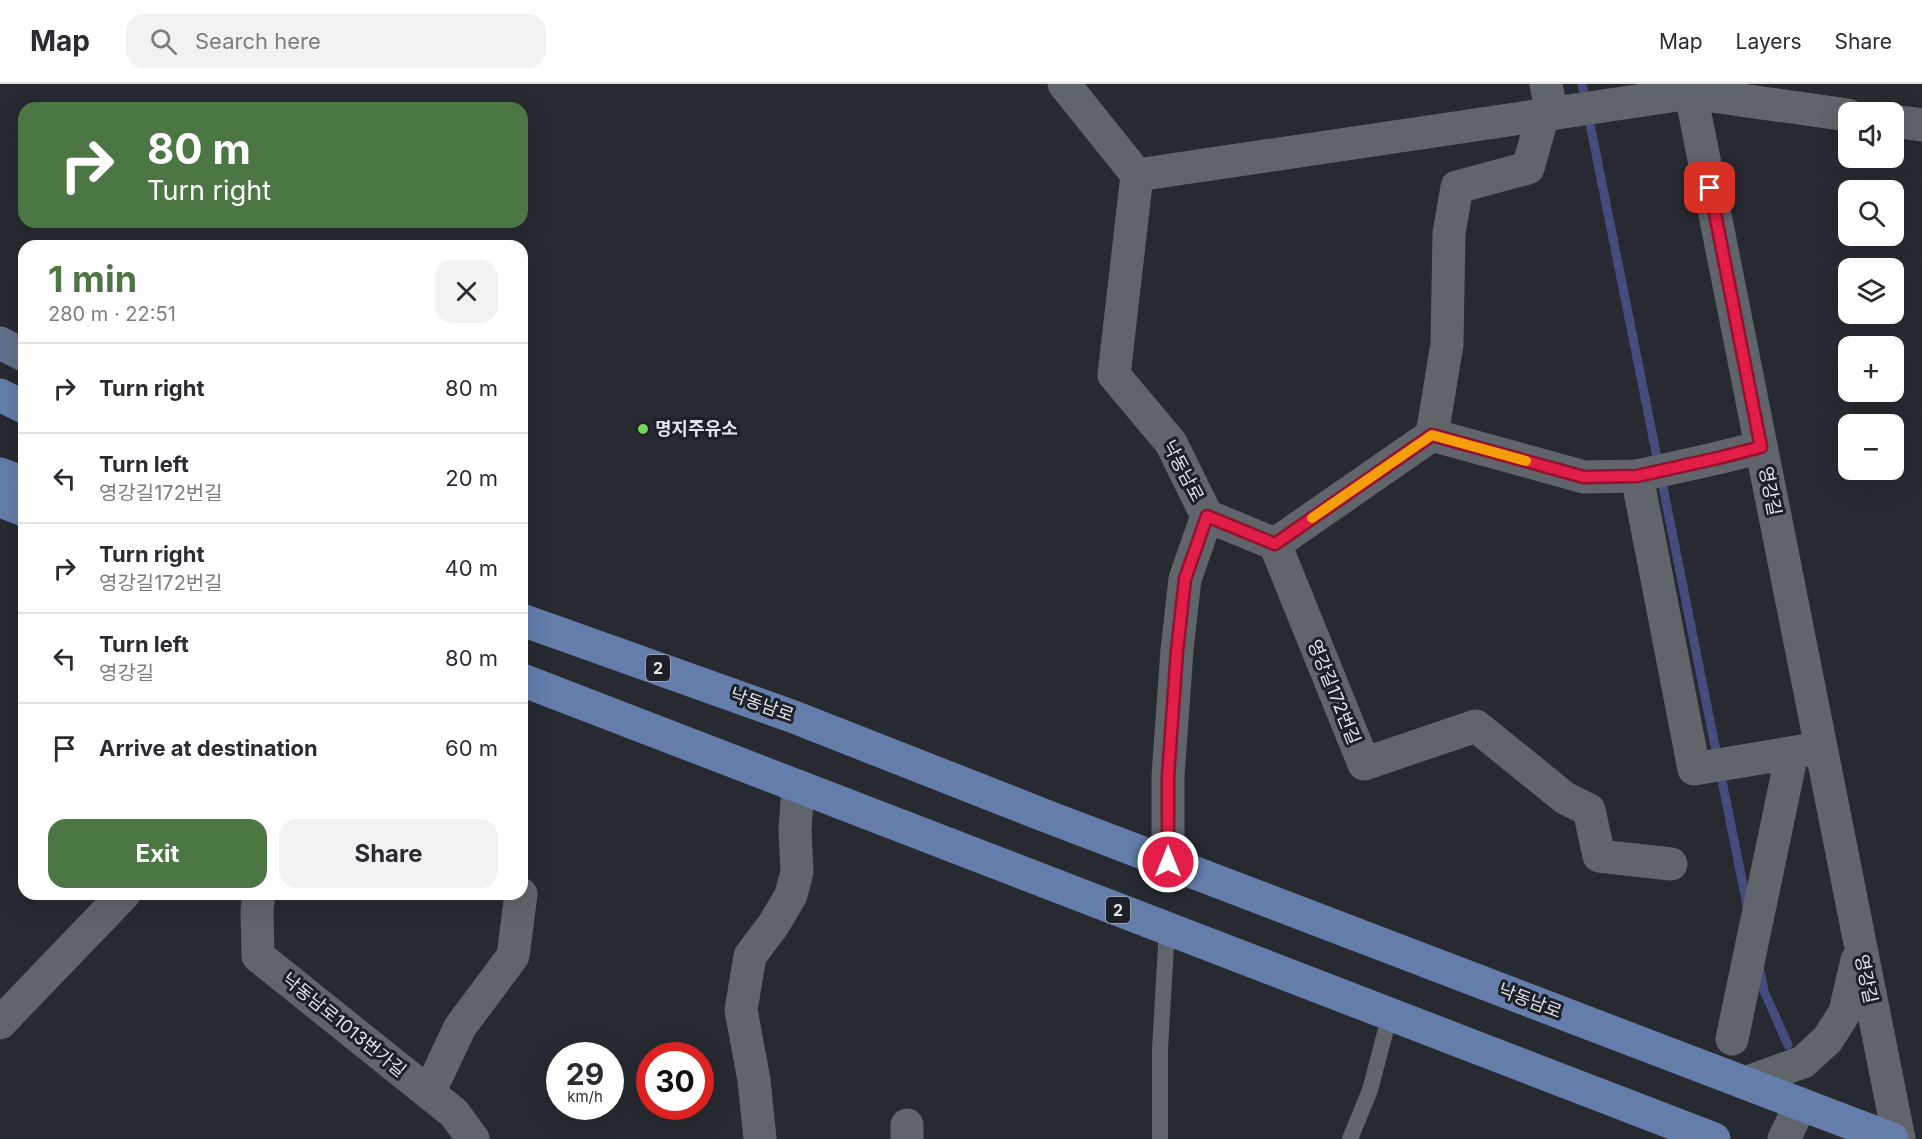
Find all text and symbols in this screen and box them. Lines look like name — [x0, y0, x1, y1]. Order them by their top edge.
search box — [126, 14, 546, 68]
text: Map — [30, 24, 90, 58]
icon: search — [147, 25, 180, 58]
text: Search here — [195, 28, 321, 54]
text: Map — [1659, 29, 1703, 54]
text: Layers — [1736, 29, 1802, 54]
text: Share — [1835, 29, 1892, 54]
map controls — [1838, 102, 1904, 480]
button: sound — [1838, 102, 1904, 168]
text: 80 m — [147, 123, 251, 174]
icon: right — [48, 126, 126, 204]
pin — [1684, 162, 1735, 213]
icon: arrive — [1693, 171, 1726, 204]
text: Turn right — [147, 174, 271, 207]
button: search — [1838, 180, 1904, 246]
text: 1 min — [48, 257, 137, 301]
button: layers — [1838, 258, 1904, 324]
button: close — [435, 260, 498, 323]
text: 280 m · 22:51 — [48, 302, 176, 326]
button: + — [1838, 336, 1904, 402]
icon: right — [48, 372, 81, 405]
text: Turn right — [99, 375, 205, 401]
text: 80 m — [445, 375, 498, 401]
button: − — [1838, 414, 1904, 480]
place label: 명지주유소 — [655, 418, 738, 439]
marker: 명지주유소 — [636, 422, 650, 436]
street label: 낙동남로 — [1159, 437, 1208, 505]
text: Turn left — [99, 451, 189, 477]
icon: left — [48, 462, 81, 495]
text: 20 m — [445, 465, 498, 491]
street label: 영강길 — [1755, 465, 1786, 517]
text: 영강길172번길 — [99, 481, 223, 505]
text: Turn right — [99, 541, 205, 567]
icon: right — [48, 552, 81, 585]
text: 40 m — [444, 555, 498, 581]
text: 영강길172번길 — [99, 571, 223, 595]
text: Turn left — [99, 631, 189, 657]
street label: 영강길172번길 — [1304, 636, 1365, 747]
icon: left — [48, 642, 81, 675]
text: 80 m — [445, 645, 498, 671]
road number: 2 — [646, 655, 670, 681]
text: 영강길 — [99, 661, 154, 685]
street label: 낙동남로 — [727, 683, 797, 726]
icon: arrive — [48, 732, 81, 765]
text: Arrive at destination — [99, 735, 318, 761]
text: 60 m — [445, 735, 498, 761]
button: Exit — [48, 819, 267, 888]
button: Share — [279, 819, 498, 888]
position arrow — [1136, 830, 1200, 894]
road number: 2 — [1106, 897, 1130, 923]
street label: 영강길 — [1851, 952, 1882, 1005]
street label: 낙동남로1013번가길 — [278, 968, 410, 1081]
street label: 낙동남로 — [1495, 979, 1565, 1022]
speed limit sign: 30 — [636, 1042, 714, 1120]
text: 29 — [566, 1056, 604, 1092]
text: km/h — [567, 1087, 603, 1106]

